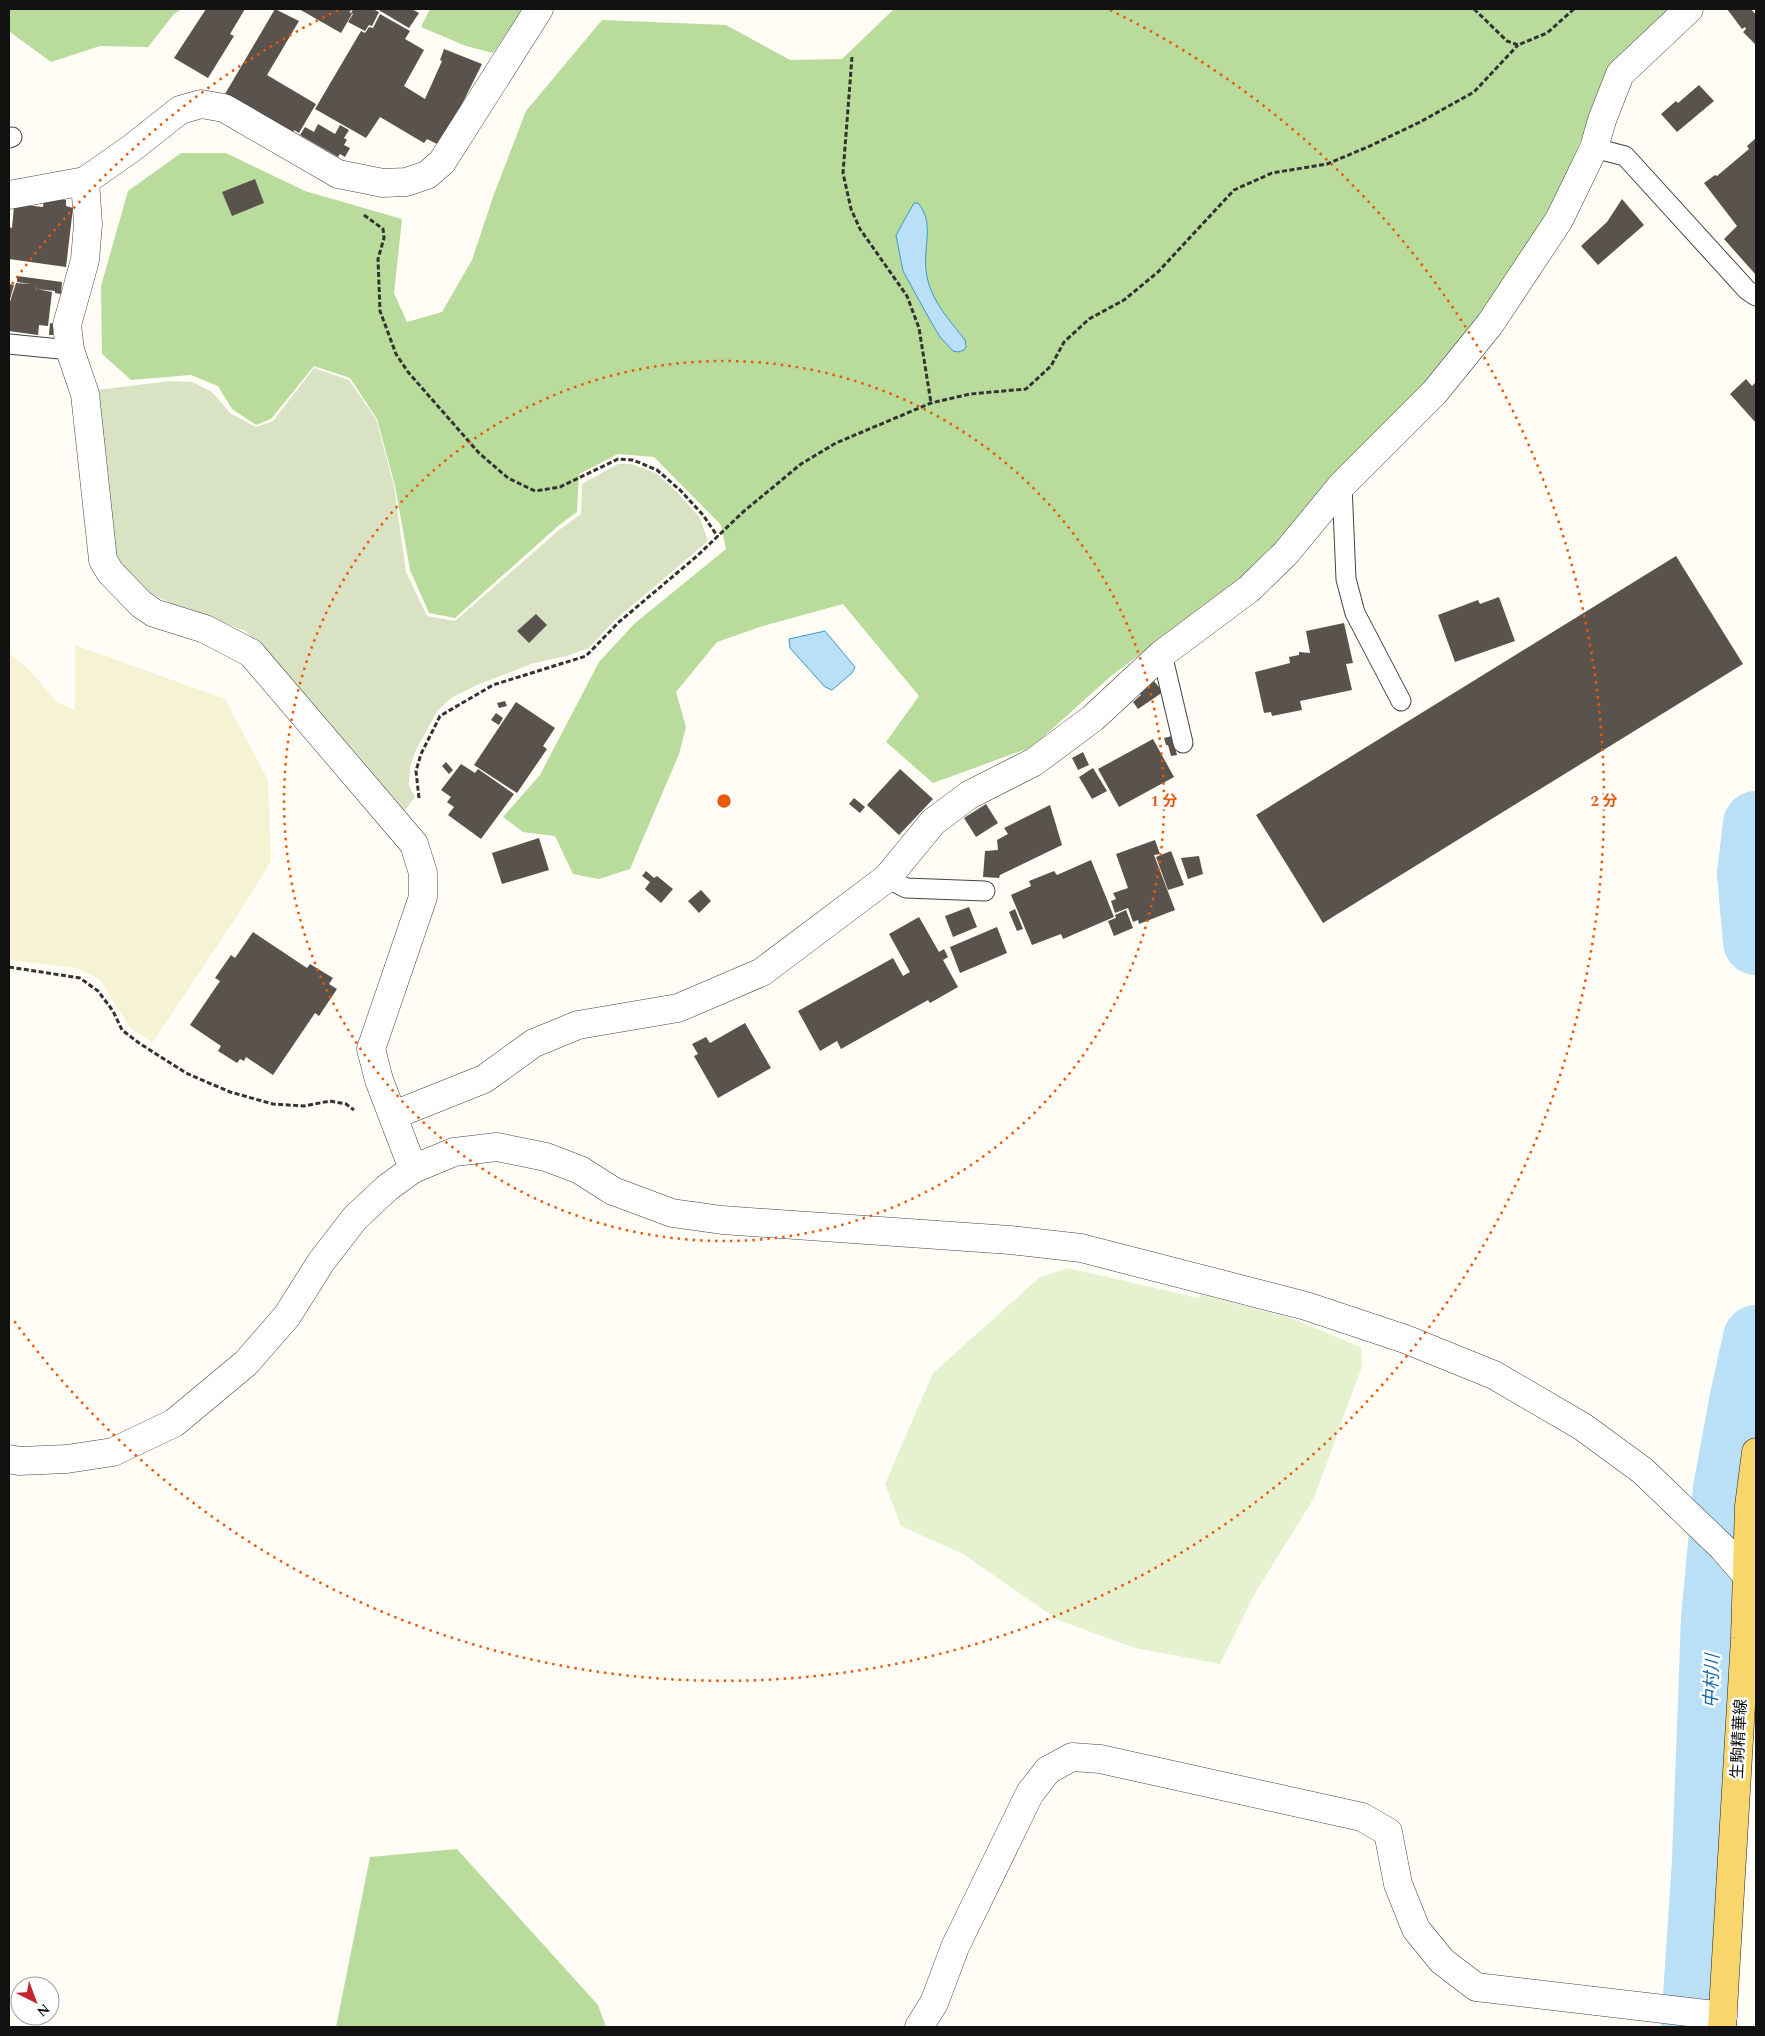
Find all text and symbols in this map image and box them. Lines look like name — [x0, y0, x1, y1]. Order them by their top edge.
text: 1 分 — [1150, 790, 1178, 813]
text: 2 分 — [1590, 790, 1618, 813]
centre of rings — [715, 792, 733, 810]
water label: 中村川 — [1698, 1652, 1727, 1708]
street label: 生駒精華線 — [1725, 1698, 1753, 1780]
north arrow — [10, 1976, 60, 2026]
text: N — [32, 1999, 55, 2022]

